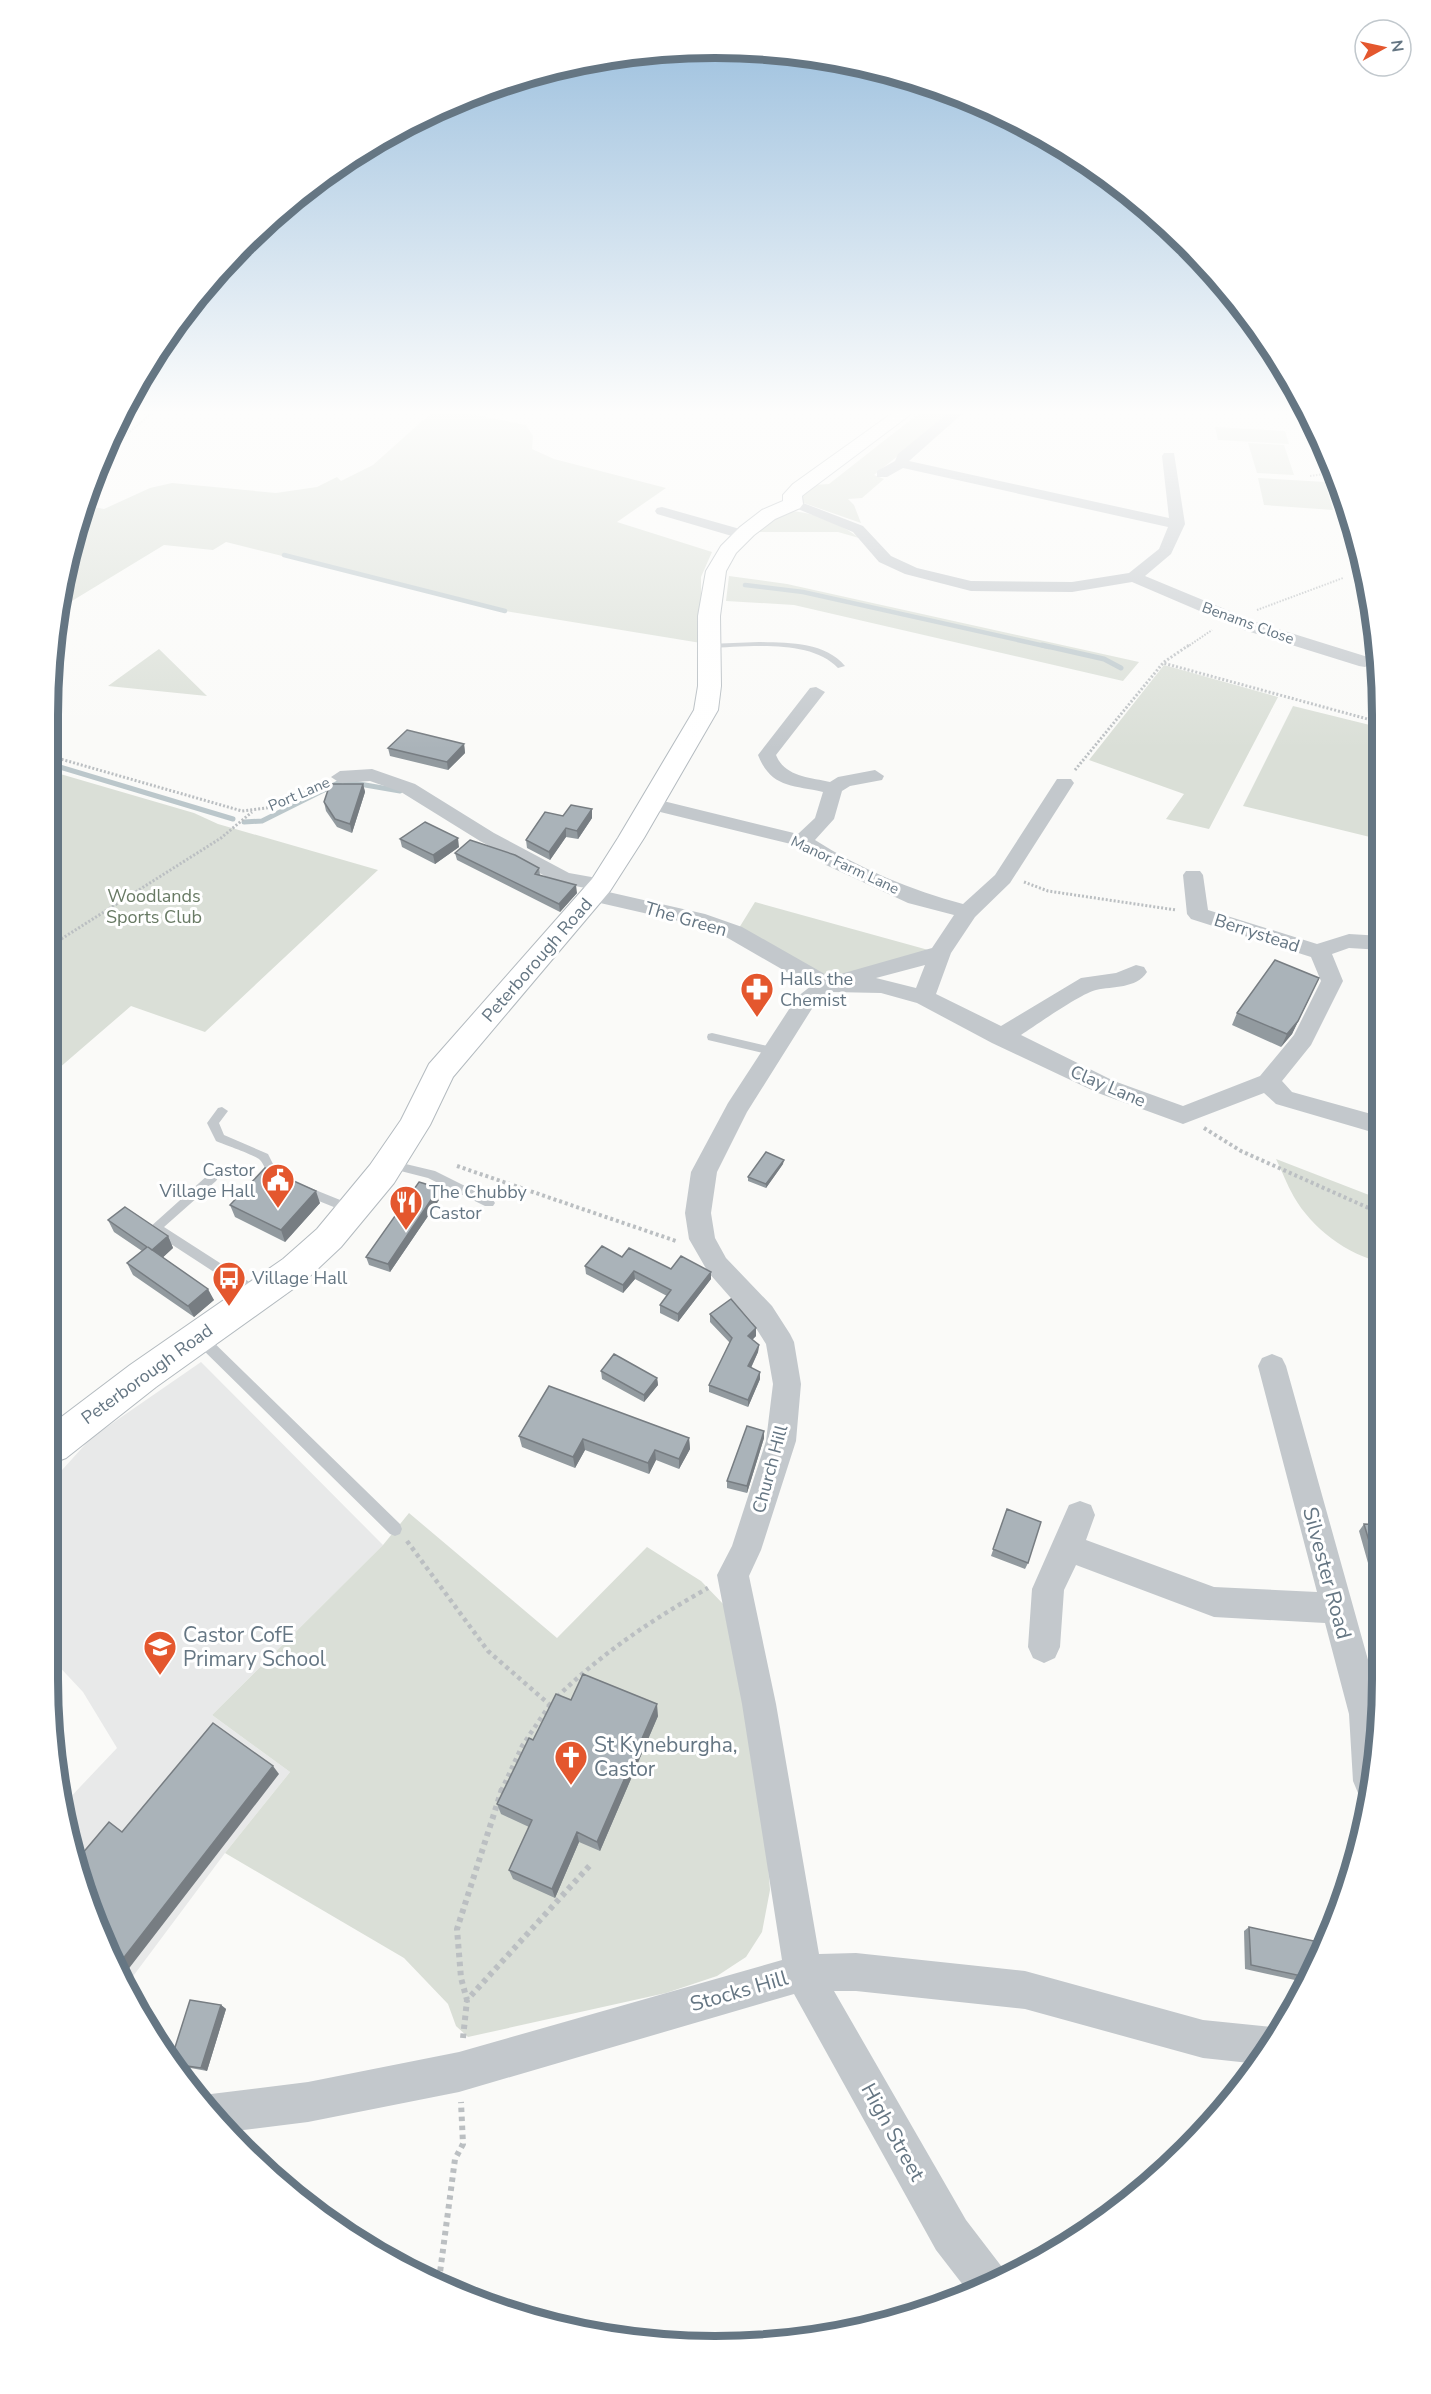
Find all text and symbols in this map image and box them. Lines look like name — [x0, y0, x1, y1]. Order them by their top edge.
north arrow — [1353, 18, 1413, 78]
text: N — [1385, 39, 1409, 54]
street label: Benams Close — [1199, 597, 1297, 649]
street label: Port Lane — [265, 772, 333, 816]
street label: Manor Farm Lane — [788, 831, 902, 899]
park label: Woodlands Sports Club — [106, 884, 202, 929]
street label: Peterborough Road — [476, 893, 598, 1027]
street label: The Green — [642, 896, 730, 942]
street label: Berrystead — [1211, 908, 1303, 958]
place label: Halls the Chemist — [780, 967, 853, 1012]
pharmacy icon: Halls the Chemist — [739, 971, 775, 1018]
street label: Clay Lane — [1067, 1059, 1149, 1113]
place label: Castor Village Hall — [159, 1158, 256, 1203]
public building icon: Castor Village Hall — [260, 1162, 296, 1209]
place label: The Chubby Castor — [429, 1180, 528, 1225]
restaurant icon: The Chubby Castor — [388, 1184, 424, 1231]
bus stop icon: Village Hall — [211, 1260, 247, 1307]
place label: Village Hall — [251, 1266, 348, 1290]
street label: Peterborough Road — [76, 1318, 218, 1430]
street label: Church Hill — [747, 1422, 793, 1516]
street label: Silvester Road — [1296, 1504, 1358, 1642]
place label: Castor CofE Primary School — [183, 1621, 327, 1673]
school or university icon: Castor CofE Primary School — [142, 1629, 178, 1676]
place label: St Kyneburgha, Castor — [594, 1731, 738, 1783]
church icon: St Kyneburgha, Castor — [553, 1739, 589, 1786]
street label: Stocks Hill — [687, 1963, 792, 2018]
street label: High Street — [855, 2078, 932, 2186]

